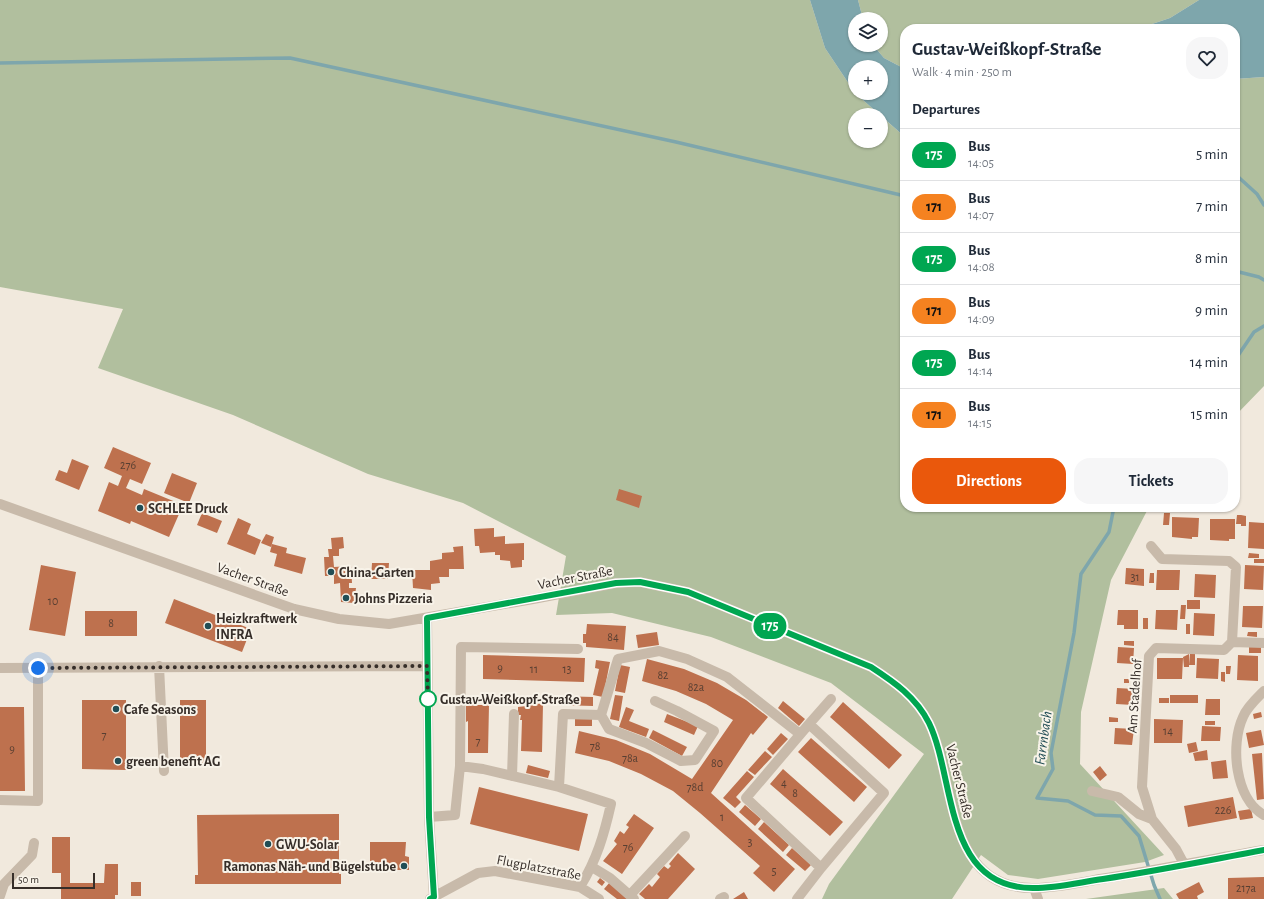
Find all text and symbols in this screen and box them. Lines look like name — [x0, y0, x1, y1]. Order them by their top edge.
map controls — [848, 12, 888, 148]
button: layers — [848, 12, 888, 52]
button: heart — [1186, 37, 1228, 79]
text: Gustav-Weißkopf-Straße — [912, 40, 1102, 59]
button: + — [848, 60, 888, 100]
text: Walk · 4 min · 250 m — [912, 66, 1012, 79]
text: Departures — [912, 102, 980, 117]
button: − — [848, 108, 888, 148]
text: Bus — [968, 139, 990, 154]
text: 5 min — [1196, 147, 1228, 162]
text: 175 — [925, 148, 943, 162]
text: 14:05 — [968, 157, 994, 170]
text: Bus — [968, 191, 990, 206]
text: 7 min — [1196, 199, 1228, 214]
text: 171 — [926, 200, 942, 214]
text: 14:07 — [968, 209, 994, 222]
text: Bus — [968, 243, 990, 258]
text: 8 min — [1195, 251, 1228, 266]
text: 175 — [925, 252, 943, 266]
text: 14:08 — [968, 261, 995, 274]
text: Bus — [968, 295, 990, 310]
text: 9 min — [1195, 303, 1228, 318]
text: 171 — [926, 304, 942, 318]
text: 14:09 — [968, 313, 995, 326]
text: Bus — [968, 347, 990, 362]
text: 14 min — [1190, 355, 1228, 370]
text: 175 — [925, 356, 943, 370]
text: 14:14 — [968, 365, 992, 378]
text: Bus — [968, 399, 990, 414]
text: 15 min — [1191, 407, 1228, 422]
text: 171 — [926, 408, 942, 422]
text: 14:15 — [968, 417, 992, 430]
button: Directions — [912, 458, 1066, 504]
button: Tickets — [1074, 458, 1228, 504]
house number: 276 — [120, 459, 136, 471]
place label: SCHLEE Druck — [148, 502, 228, 516]
marker: SCHLEE Druck — [135, 503, 145, 513]
street label: Vacher Straße — [215, 560, 291, 599]
street label: Vacher Straße — [537, 564, 614, 592]
place label: China-Garten — [339, 566, 414, 580]
marker: China-Garten — [326, 567, 336, 577]
house number: 31 — [1130, 571, 1140, 583]
place label: Johns Pizzeria — [354, 592, 433, 606]
marker: Johns Pizzeria — [341, 593, 351, 603]
house number: 10 — [48, 595, 58, 607]
place label: Heizkraftwerk INFRA — [216, 612, 297, 642]
line badge: 175 — [747, 613, 793, 639]
house number: 8 — [108, 617, 114, 629]
text: 175 — [761, 619, 779, 633]
marker: Heizkraftwerk INFRA — [203, 621, 213, 631]
house number: 84 — [607, 631, 619, 643]
your location — [28, 658, 48, 678]
street label: Am Stadelhof — [1125, 658, 1145, 734]
house number: 9 — [497, 662, 503, 674]
house number: 11 — [530, 663, 538, 675]
house number: 13 — [562, 663, 572, 675]
house number: 82 — [657, 669, 669, 681]
house number: 82a — [688, 681, 705, 693]
marker: Gustav-Weißkopf-Straße — [419, 690, 437, 708]
place label: Gustav-Weißkopf-Straße — [440, 693, 580, 707]
place label: Cafe Seasons — [124, 703, 196, 717]
marker: Cafe Seasons — [111, 704, 121, 714]
water label: Farrnbach — [1032, 710, 1055, 766]
house number: 14 — [1163, 725, 1173, 737]
house number: 7 — [101, 729, 107, 741]
house number: 7 — [475, 735, 481, 747]
house number: 78 — [590, 740, 601, 752]
house number: 9 — [9, 743, 15, 755]
street label: Vacher Straße — [943, 743, 975, 820]
house number: 78a — [622, 752, 639, 764]
place label: green benefit AG — [126, 755, 220, 769]
marker: green benefit AG — [113, 756, 123, 766]
house number: 80 — [711, 757, 723, 769]
house number: 4 — [781, 777, 787, 789]
house number: 78d — [687, 781, 703, 793]
house number: 8 — [792, 787, 798, 799]
house number: 226 — [1215, 804, 1232, 816]
house number: 1 — [720, 811, 724, 823]
house number: 3 — [748, 836, 753, 848]
place label: GWU-Solar — [276, 838, 339, 852]
marker: GWU-Solar — [263, 839, 273, 849]
house number: 76 — [623, 841, 634, 853]
street label: Flugplatzstraße — [496, 853, 582, 883]
place label: Ramonas Näh- und Bügelstube — [223, 860, 396, 874]
marker: Ramonas Näh- und Bügelstube — [399, 861, 409, 871]
house number: 5 — [771, 865, 777, 877]
scale bar — [12, 871, 95, 890]
text: 50 m — [18, 874, 39, 885]
house number: 217a — [1236, 882, 1257, 894]

